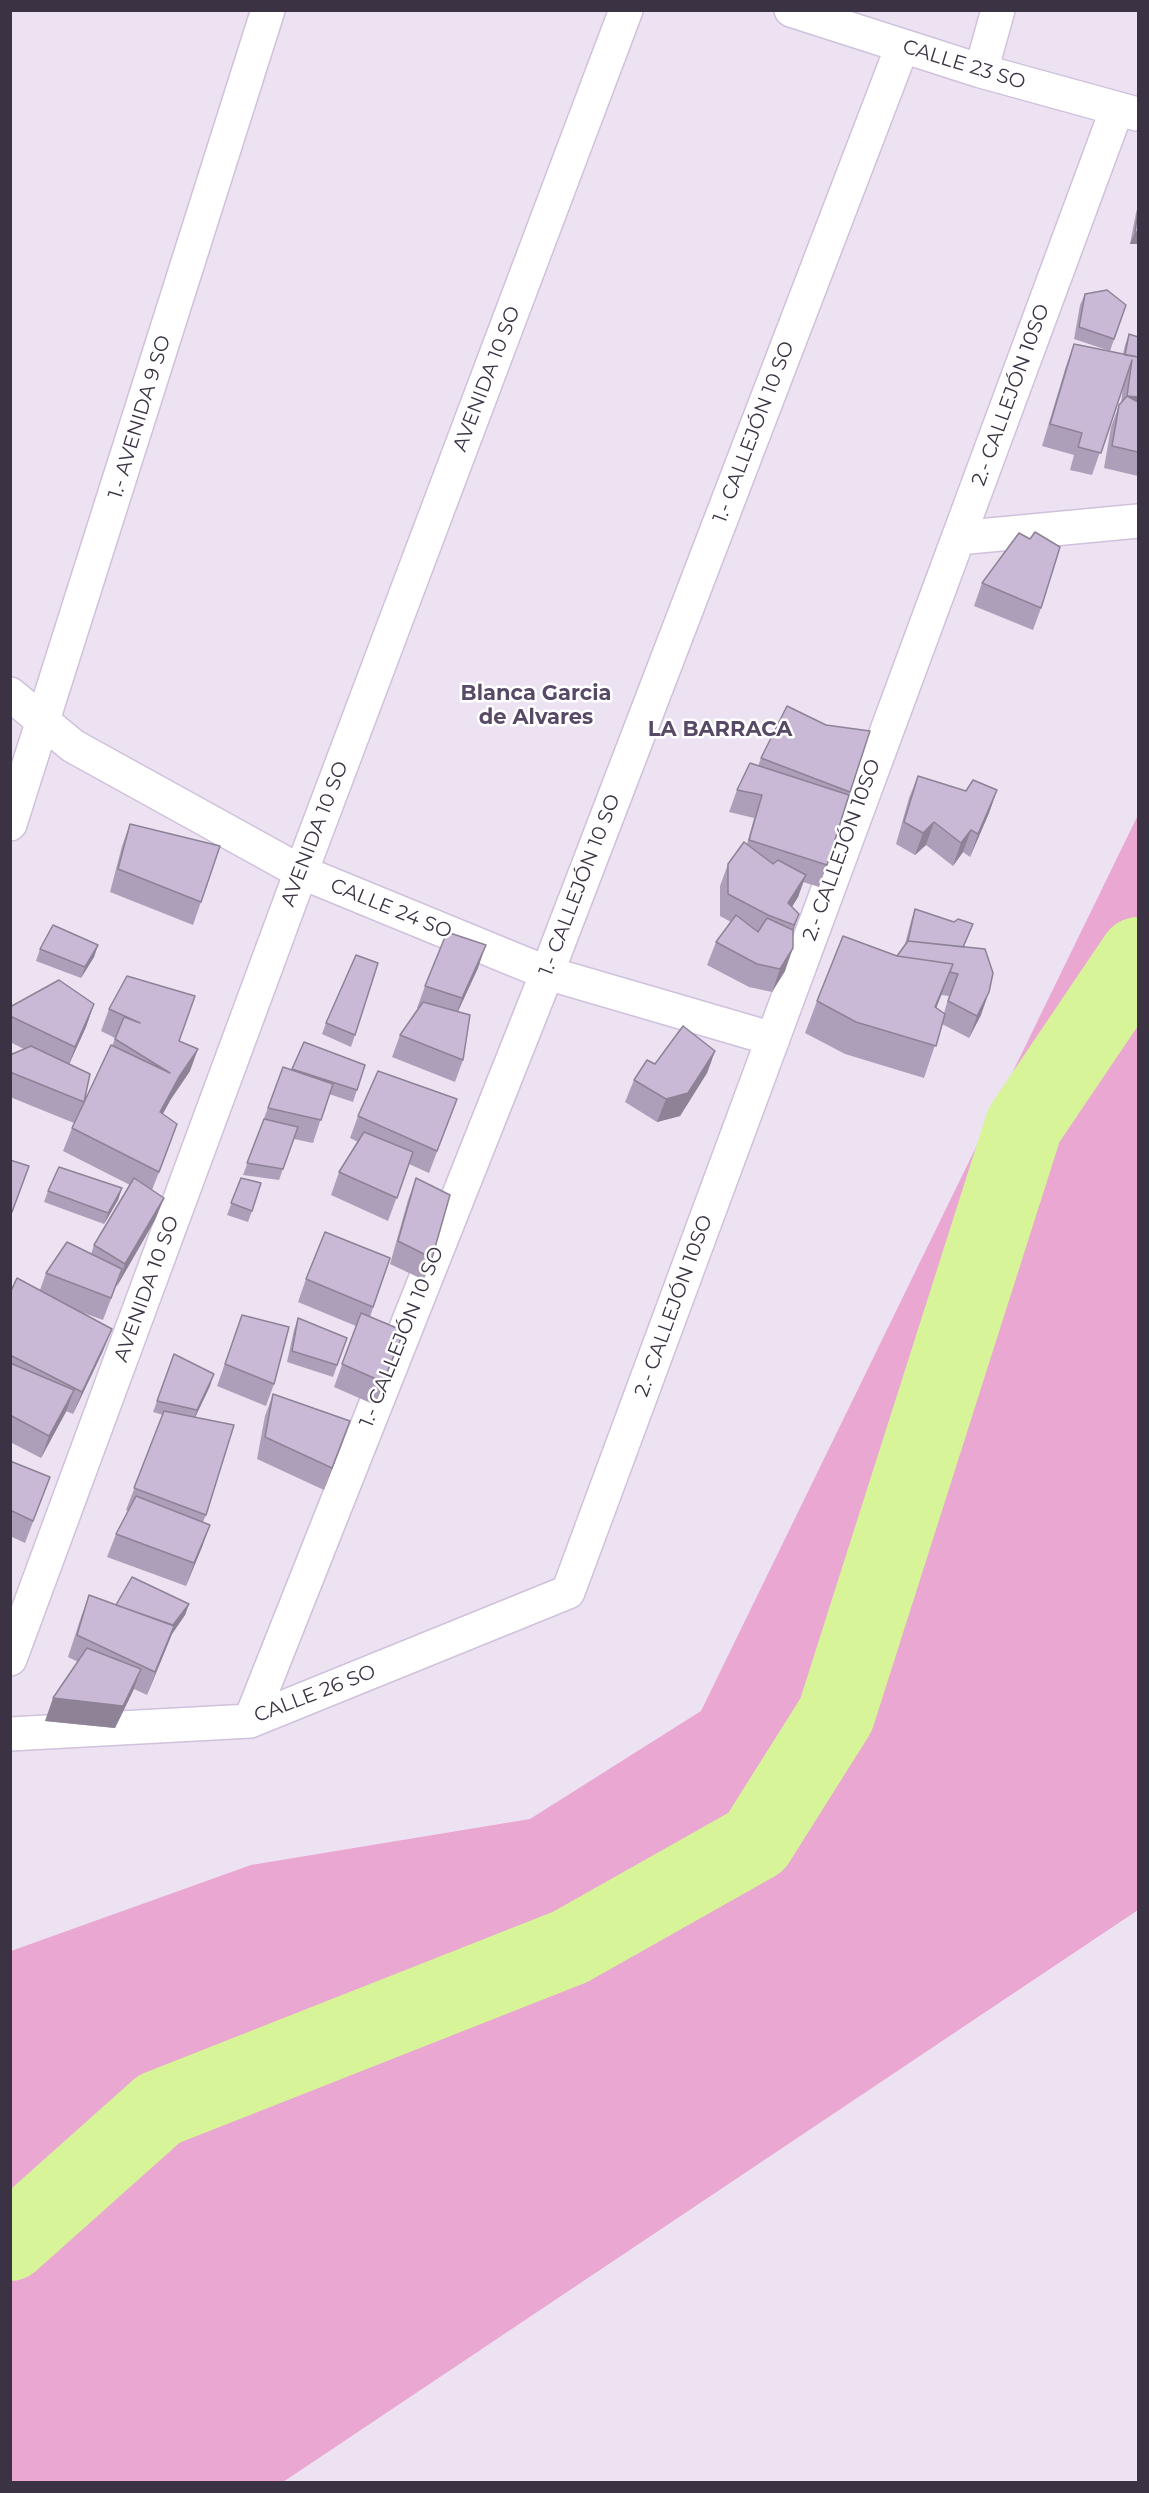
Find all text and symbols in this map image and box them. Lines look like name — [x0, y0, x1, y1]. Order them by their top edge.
street label: CALLE 23 SO — [900, 35, 1028, 95]
street label: 2.- CALLEJÓN 10SO — [967, 301, 1055, 489]
street label: AVENIDA 10 SO — [448, 303, 526, 455]
street label: 1.- AVENIDA 9 SO — [104, 332, 176, 502]
street label: 1.- CALLEJÓN 10 SO — [708, 338, 800, 526]
district label: Blanca Garcia de Alvares — [461, 681, 611, 731]
district label: LA BARRACA — [648, 717, 792, 743]
street label: 2.- CALLEJÓN 10SO — [798, 756, 886, 944]
street label: AVENIDA 10 SO — [276, 758, 354, 910]
street label: 1.- CALLEJÓN 10 SO — [534, 791, 626, 979]
street label: CALLE 24 SO — [327, 874, 455, 944]
street label: 2.- CALLEJÓN 10SO — [630, 1212, 718, 1400]
street label: AVENIDA 10 SO — [109, 1213, 185, 1365]
street label: 1.- CALLEJÓN 10 SO — [355, 1243, 449, 1431]
street label: CALLE 26 SO — [251, 1660, 379, 1728]

